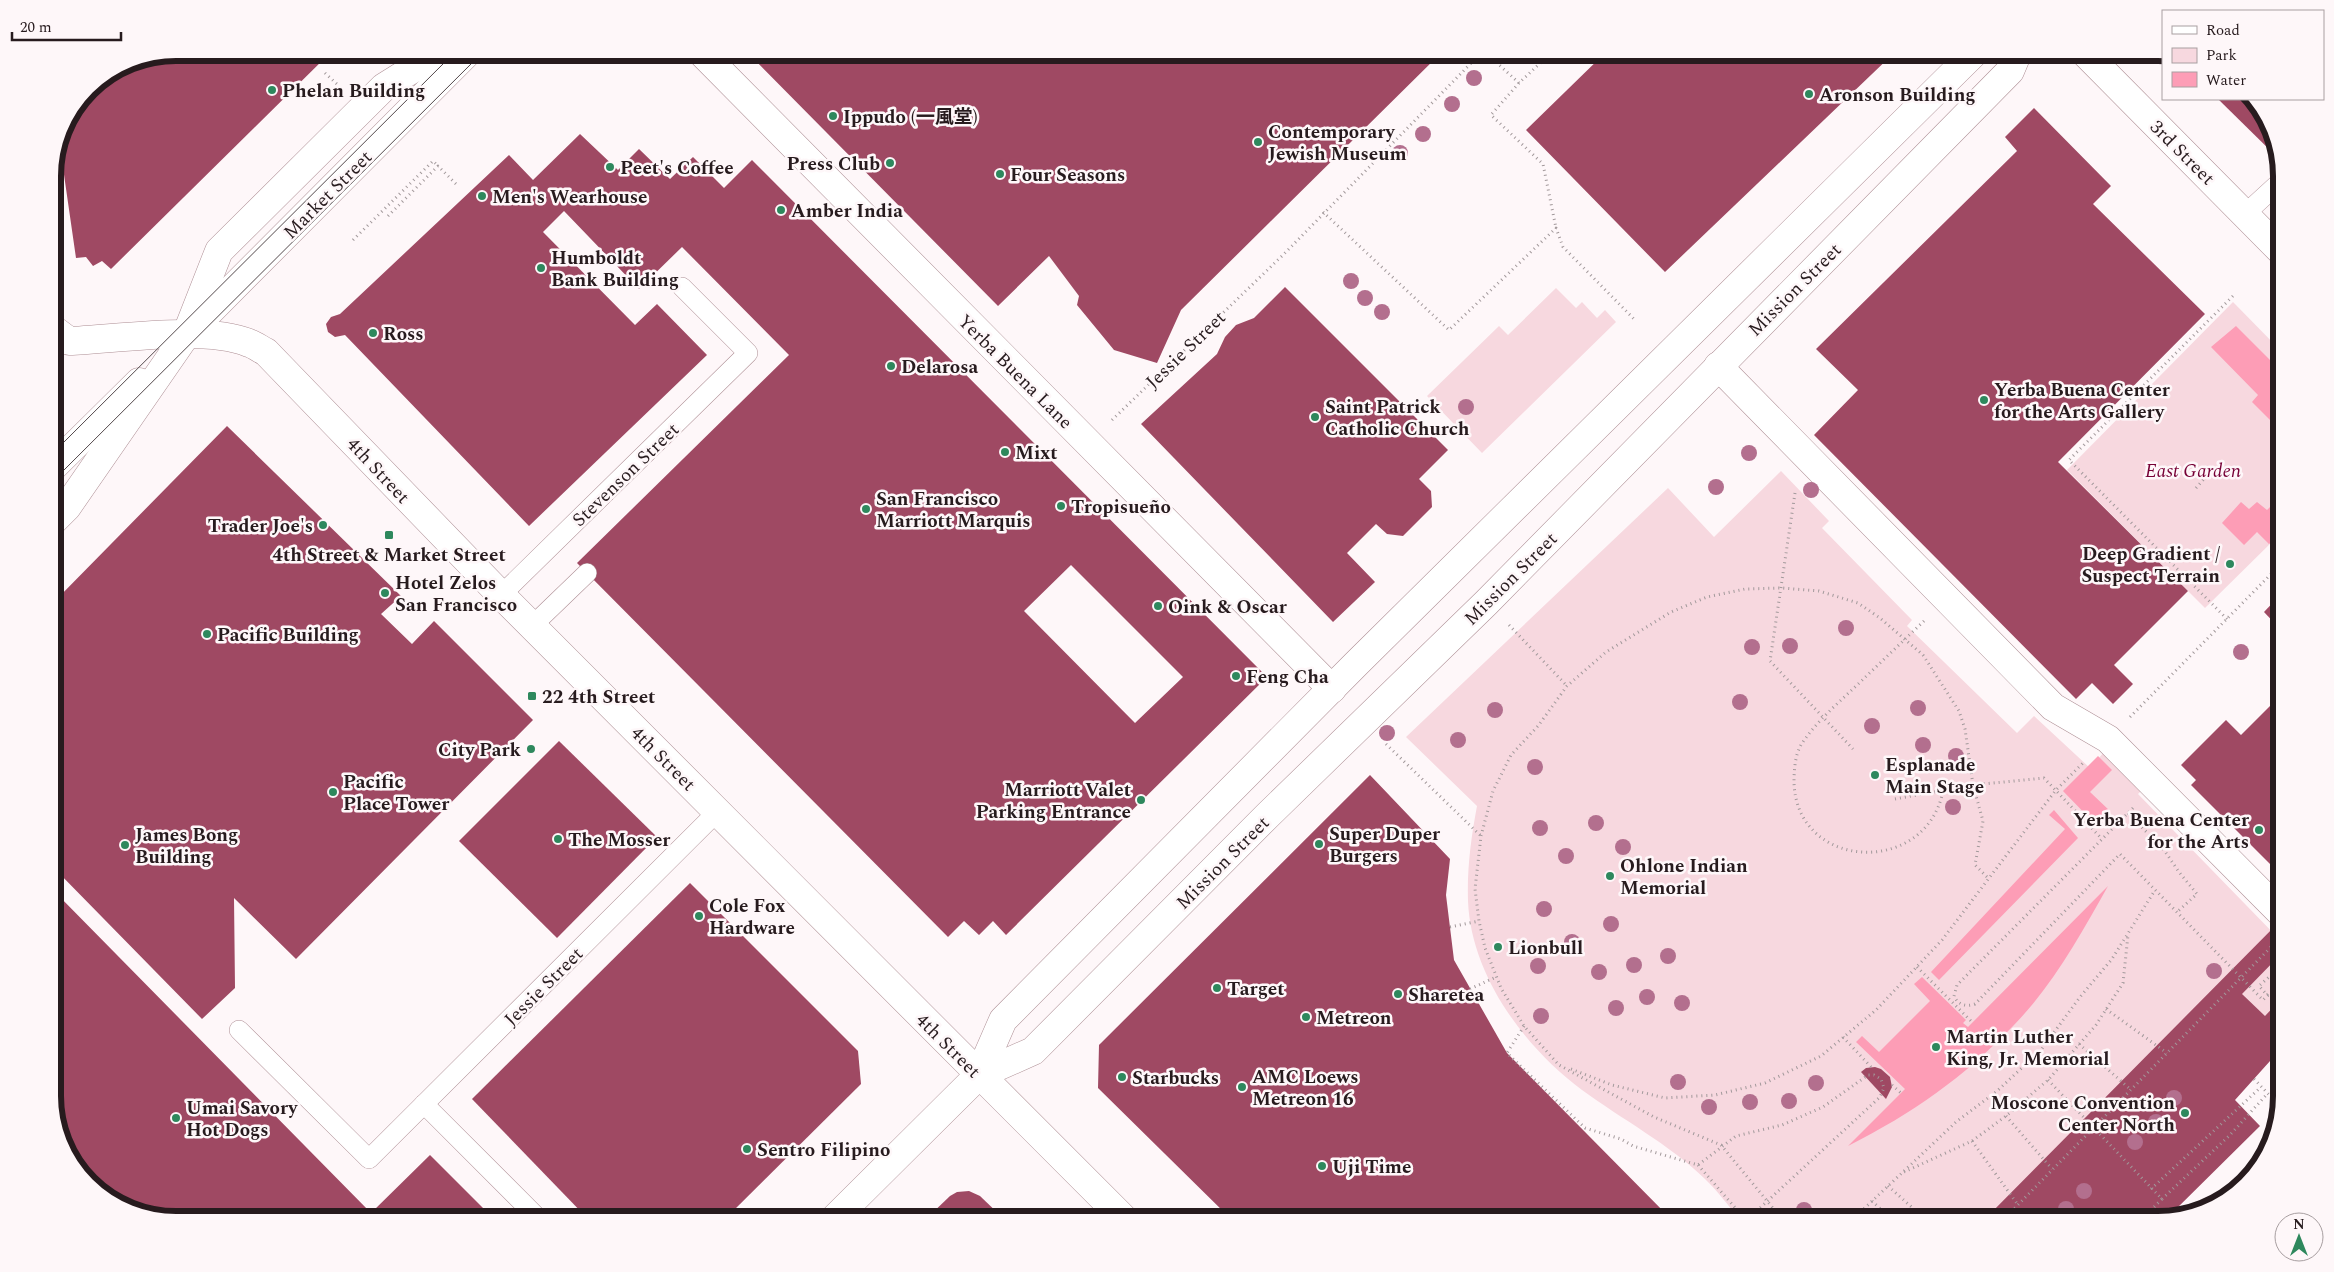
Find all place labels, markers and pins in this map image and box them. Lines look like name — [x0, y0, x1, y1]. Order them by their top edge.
place label: Phelan Building — [282, 77, 425, 106]
place label: Aronson Building — [1819, 81, 1976, 110]
marker: Phelan Building — [266, 84, 278, 96]
marker: Aronson Building — [1803, 88, 1815, 100]
place label: Ippudo (一風堂) — [843, 103, 978, 132]
marker: Ippudo (一風堂) — [827, 110, 839, 122]
place label: Contemporary Jewish Museum — [1268, 118, 1407, 169]
marker: Contemporary Jewish Museum — [1252, 136, 1264, 148]
place label: Press Club — [786, 150, 880, 179]
place label: Peet's Coffee — [620, 154, 734, 183]
marker: Press Club — [884, 157, 896, 169]
marker: Peet's Coffee — [604, 161, 616, 173]
place label: Four Seasons — [1010, 161, 1125, 190]
marker: Four Seasons — [994, 168, 1006, 180]
place label: Men's Wearhouse — [492, 183, 647, 212]
marker: Men's Wearhouse — [476, 190, 488, 202]
place label: Amber India — [791, 197, 903, 226]
marker: Amber India — [775, 204, 787, 216]
place label: Humboldt Bank Building — [551, 244, 679, 295]
marker: Humboldt Bank Building — [535, 262, 547, 274]
place label: Ross — [383, 320, 424, 349]
marker: Ross — [367, 327, 379, 339]
place label: Delarosa — [901, 353, 979, 382]
marker: Delarosa — [885, 360, 897, 372]
place label: Yerba Buena Center for the Arts Gallery — [1994, 376, 2171, 427]
place label: Saint Patrick Catholic Church — [1325, 393, 1470, 444]
marker: Yerba Buena Center for the Arts Gallery — [1978, 394, 1990, 406]
marker: Saint Patrick Catholic Church — [1309, 411, 1321, 423]
place label: Mixt — [1015, 439, 1058, 468]
marker: Mixt — [999, 446, 1011, 458]
place label: San Francisco Marriott Marquis — [876, 485, 1031, 536]
place label: Tropisueño — [1071, 493, 1171, 522]
marker: Tropisueño — [1055, 500, 1067, 512]
marker: San Francisco Marriott Marquis — [860, 503, 872, 515]
place label: Trader Joe's — [208, 512, 313, 541]
marker: Trader Joe's — [317, 519, 329, 531]
marker: 4th Street & Market Street — [383, 529, 395, 541]
place label: Deep Gradient / Suspect Terrain — [2081, 540, 2220, 591]
place label: 4th Street & Market Street — [272, 541, 506, 570]
marker: Deep Gradient / Suspect Terrain — [2224, 558, 2236, 570]
place label: Hotel Zelos San Francisco — [395, 569, 517, 620]
marker: Hotel Zelos San Francisco — [379, 587, 391, 599]
place label: Oink & Oscar — [1168, 593, 1288, 622]
marker: Oink & Oscar — [1152, 600, 1164, 612]
place label: Pacific Building — [217, 621, 359, 650]
marker: Pacific Building — [201, 628, 213, 640]
place label: Feng Cha — [1246, 663, 1329, 692]
marker: Feng Cha — [1230, 670, 1242, 682]
place label: 22 4th Street — [542, 683, 655, 712]
marker: 22 4th Street — [526, 690, 538, 702]
place label: City Park — [438, 736, 522, 765]
marker: City Park — [525, 743, 537, 755]
place label: Esplanade Main Stage — [1885, 751, 1984, 802]
place label: Pacific Place Tower — [343, 768, 450, 819]
marker: Esplanade Main Stage — [1869, 769, 1881, 781]
place label: Marriott Valet Parking Entrance — [976, 776, 1131, 827]
marker: Pacific Place Tower — [327, 786, 339, 798]
marker: Marriott Valet Parking Entrance — [1135, 794, 1147, 806]
place label: Yerba Buena Center for the Arts — [2073, 806, 2250, 857]
place label: Super Duper Burgers — [1329, 820, 1441, 871]
place label: James Bong Building — [135, 821, 238, 872]
marker: Yerba Buena Center for the Arts — [2253, 824, 2265, 836]
place label: The Mosser — [568, 826, 671, 855]
marker: The Mosser — [552, 833, 564, 845]
marker: Super Duper Burgers — [1313, 838, 1325, 850]
marker: James Bong Building — [119, 839, 131, 851]
place label: Ohlone Indian Memorial — [1620, 852, 1748, 903]
marker: Ohlone Indian Memorial — [1604, 870, 1616, 882]
place label: Cole Fox Hardware — [709, 892, 795, 943]
marker: Cole Fox Hardware — [693, 910, 705, 922]
place label: Lionbull — [1508, 934, 1583, 963]
marker: Lionbull — [1492, 941, 1504, 953]
place label: Target — [1227, 975, 1285, 1004]
place label: Sharetea — [1408, 981, 1485, 1010]
marker: Target — [1211, 982, 1223, 994]
marker: Sharetea — [1392, 988, 1404, 1000]
place label: Metreon — [1316, 1004, 1392, 1033]
marker: Metreon — [1300, 1011, 1312, 1023]
place label: Martin Luther King, Jr. Memorial — [1946, 1023, 2110, 1074]
marker: Martin Luther King, Jr. Memorial — [1930, 1041, 1942, 1053]
place label: AMC Loews Metreon 16 — [1252, 1063, 1359, 1114]
place label: Starbucks — [1132, 1064, 1219, 1093]
marker: Starbucks — [1116, 1071, 1128, 1083]
marker: AMC Loews Metreon 16 — [1236, 1081, 1248, 1093]
place label: Moscone Convention Center North — [1990, 1089, 2175, 1140]
place label: Umai Savory Hot Dogs — [186, 1094, 298, 1145]
marker: Moscone Convention Center North — [2179, 1107, 2191, 1119]
marker: Umai Savory Hot Dogs — [170, 1112, 182, 1124]
place label: Sentro Filipino — [757, 1136, 890, 1165]
marker: Sentro Filipino — [741, 1143, 753, 1155]
place label: Uji Time — [1332, 1153, 1411, 1182]
marker: Uji Time — [1316, 1160, 1328, 1172]

